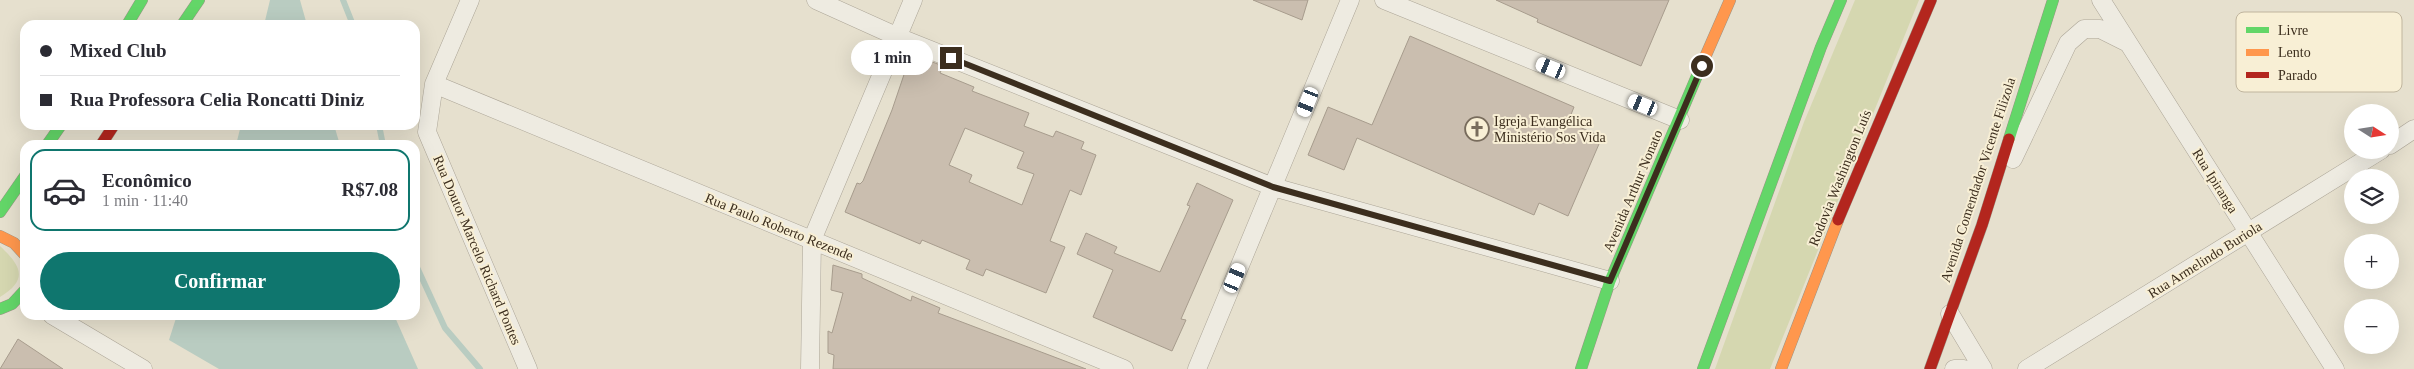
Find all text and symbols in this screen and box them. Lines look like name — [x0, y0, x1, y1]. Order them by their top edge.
legend — [2236, 12, 2402, 92]
text: Livre — [2278, 23, 2308, 38]
text: Mixed Club — [70, 40, 167, 61]
callout: 1 min — [851, 40, 934, 76]
text: Lento — [2278, 45, 2311, 60]
route end — [940, 47, 962, 69]
text: 1 min — [873, 49, 911, 66]
car — [1534, 55, 1567, 81]
route start — [1691, 55, 1713, 77]
text: Parado — [2278, 68, 2317, 83]
street label: Avenida Comendador Vicente Filizola — [1938, 75, 2019, 284]
car — [1295, 85, 1320, 119]
text: Rua Professora Celia Roncatti Diniz — [70, 89, 364, 110]
car — [1626, 92, 1659, 118]
north arrow — [2344, 104, 2399, 159]
map controls — [2344, 104, 2399, 354]
street label: Rodovia Washington Luís — [1806, 108, 1874, 248]
place label: Igreja Evangélica Ministério Sos Vida — [1494, 114, 1606, 145]
church icon: Igreja Evangélica Ministério Sos Vida — [1464, 116, 1490, 142]
street label: Avenida Arthur Nonato — [1600, 128, 1666, 254]
street label: Rua Ipiranga — [2189, 146, 2241, 216]
street label: Rua Doutor Marcelo Richard Pontes — [430, 153, 524, 347]
icon: car — [42, 168, 87, 213]
button: layers — [2344, 169, 2399, 224]
text: Econômico — [102, 170, 192, 191]
text: R$7.08 — [342, 179, 398, 200]
street label: Rua Paulo Roberto Rezende — [703, 190, 855, 264]
text: 1 min · 11:40 — [102, 192, 188, 209]
street label: Rua Armelindo Buriola — [2145, 218, 2265, 301]
button: + — [2344, 234, 2399, 289]
button: Confirmar — [40, 252, 400, 310]
car — [1222, 261, 1247, 295]
button: − — [2344, 299, 2399, 354]

